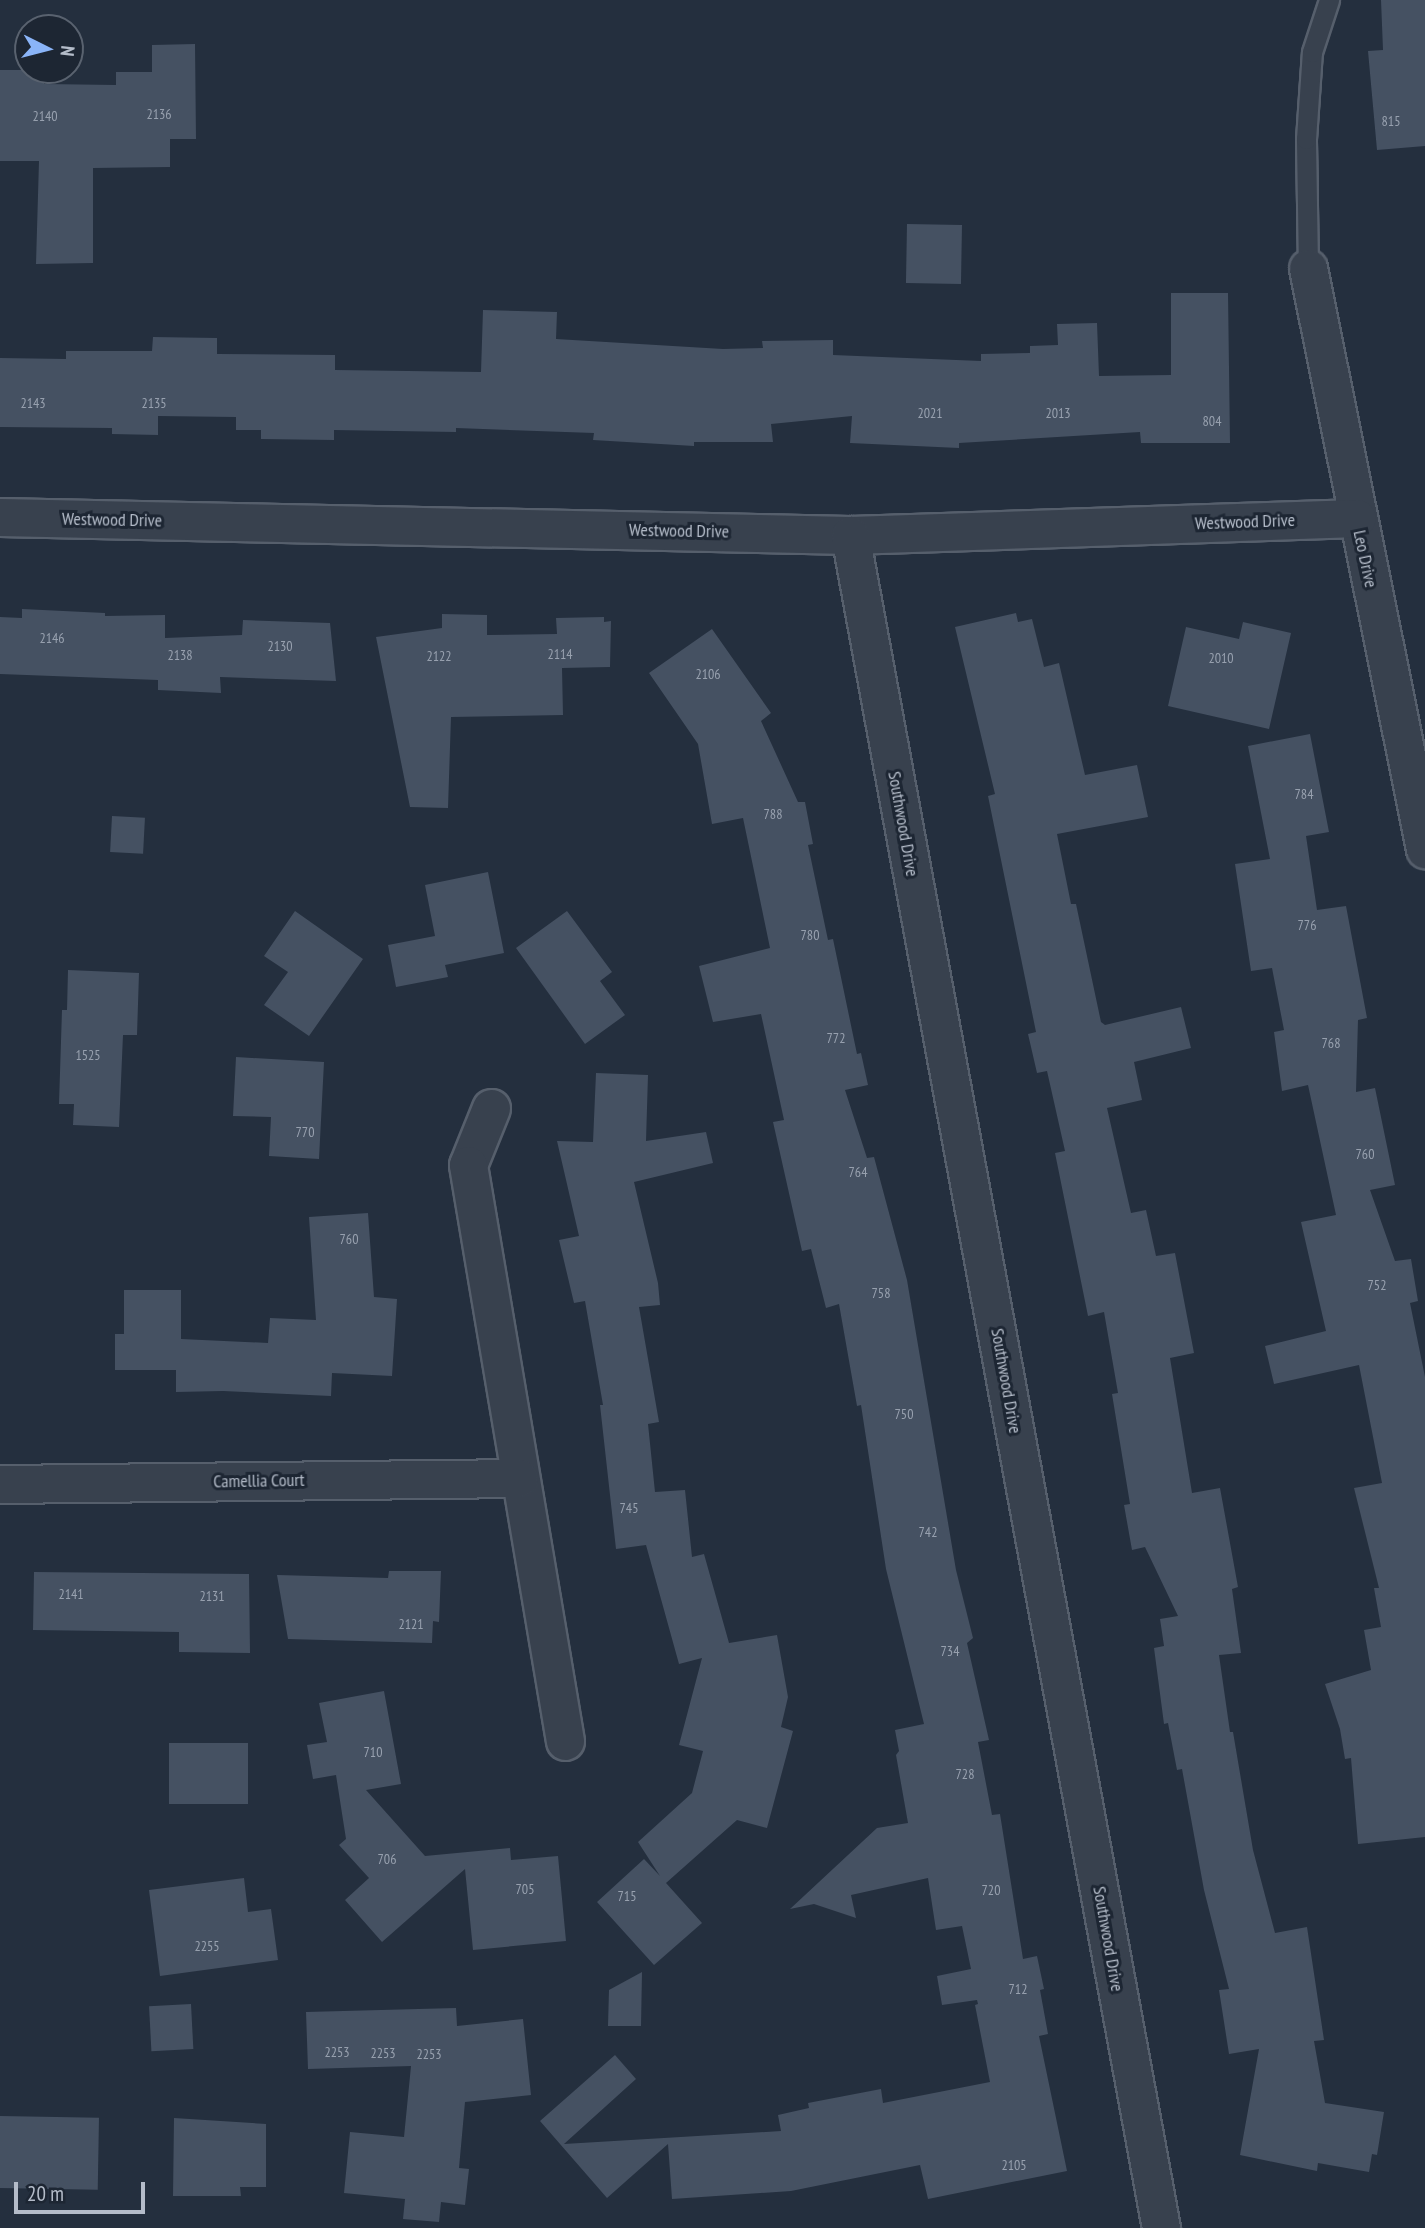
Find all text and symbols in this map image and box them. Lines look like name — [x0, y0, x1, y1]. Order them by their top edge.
north arrow — [14, 14, 84, 84]
text: N — [55, 45, 80, 57]
house number: 2136 — [146, 106, 172, 122]
house number: 2140 — [32, 108, 58, 124]
house number: 815 — [1382, 113, 1400, 129]
house number: 2143 — [20, 395, 46, 411]
house number: 2135 — [141, 395, 167, 411]
house number: 2021 — [917, 405, 943, 421]
house number: 2013 — [1045, 405, 1071, 421]
house number: 804 — [1203, 413, 1221, 429]
street label: Westwood Drive — [62, 508, 162, 532]
street label: Westwood Drive — [1195, 509, 1295, 535]
street label: Westwood Drive — [629, 519, 729, 543]
street label: Leo Drive — [1348, 528, 1382, 590]
house number: 2146 — [39, 630, 65, 646]
house number: 2130 — [267, 638, 293, 654]
house number: 2114 — [547, 646, 573, 662]
house number: 2138 — [167, 647, 193, 663]
house number: 2122 — [426, 648, 452, 664]
house number: 2010 — [1208, 650, 1234, 666]
house number: 2106 — [695, 666, 721, 682]
street label: Southwood Drive — [883, 770, 923, 878]
house number: 784 — [1295, 786, 1313, 802]
house number: 788 — [764, 806, 782, 822]
house number: 776 — [1298, 917, 1316, 933]
house number: 780 — [801, 927, 819, 943]
house number: 772 — [827, 1030, 845, 1046]
house number: 768 — [1322, 1035, 1340, 1051]
house number: 1525 — [75, 1047, 101, 1063]
house number: 770 — [296, 1124, 314, 1140]
house number: 760 — [1356, 1146, 1374, 1162]
house number: 764 — [849, 1164, 867, 1180]
house number: 760 — [340, 1231, 358, 1247]
house number: 752 — [1368, 1277, 1386, 1293]
house number: 758 — [872, 1285, 890, 1301]
street label: Southwood Drive — [986, 1327, 1026, 1435]
house number: 750 — [895, 1406, 913, 1422]
street label: Camellia Court — [213, 1469, 305, 1493]
house number: 745 — [620, 1500, 638, 1516]
house number: 742 — [919, 1524, 937, 1540]
house number: 2141 — [58, 1586, 84, 1602]
house number: 2131 — [199, 1588, 225, 1604]
house number: 2121 — [398, 1616, 424, 1632]
house number: 734 — [941, 1643, 959, 1659]
house number: 710 — [364, 1744, 382, 1760]
house number: 728 — [956, 1766, 974, 1782]
house number: 706 — [378, 1851, 396, 1867]
house number: 705 — [516, 1881, 534, 1897]
house number: 720 — [982, 1882, 1000, 1898]
street label: Southwood Drive — [1088, 1885, 1128, 1993]
house number: 715 — [618, 1888, 636, 1904]
house number: 2255 — [194, 1938, 220, 1954]
house number: 712 — [1009, 1981, 1027, 1997]
house number: 2253 — [324, 2044, 350, 2060]
house number: 2253 — [370, 2045, 396, 2061]
house number: 2253 — [416, 2046, 442, 2062]
house number: 2105 — [1001, 2157, 1027, 2173]
scale bar — [18, 2168, 149, 2212]
text: 20 m — [27, 2180, 64, 2207]

